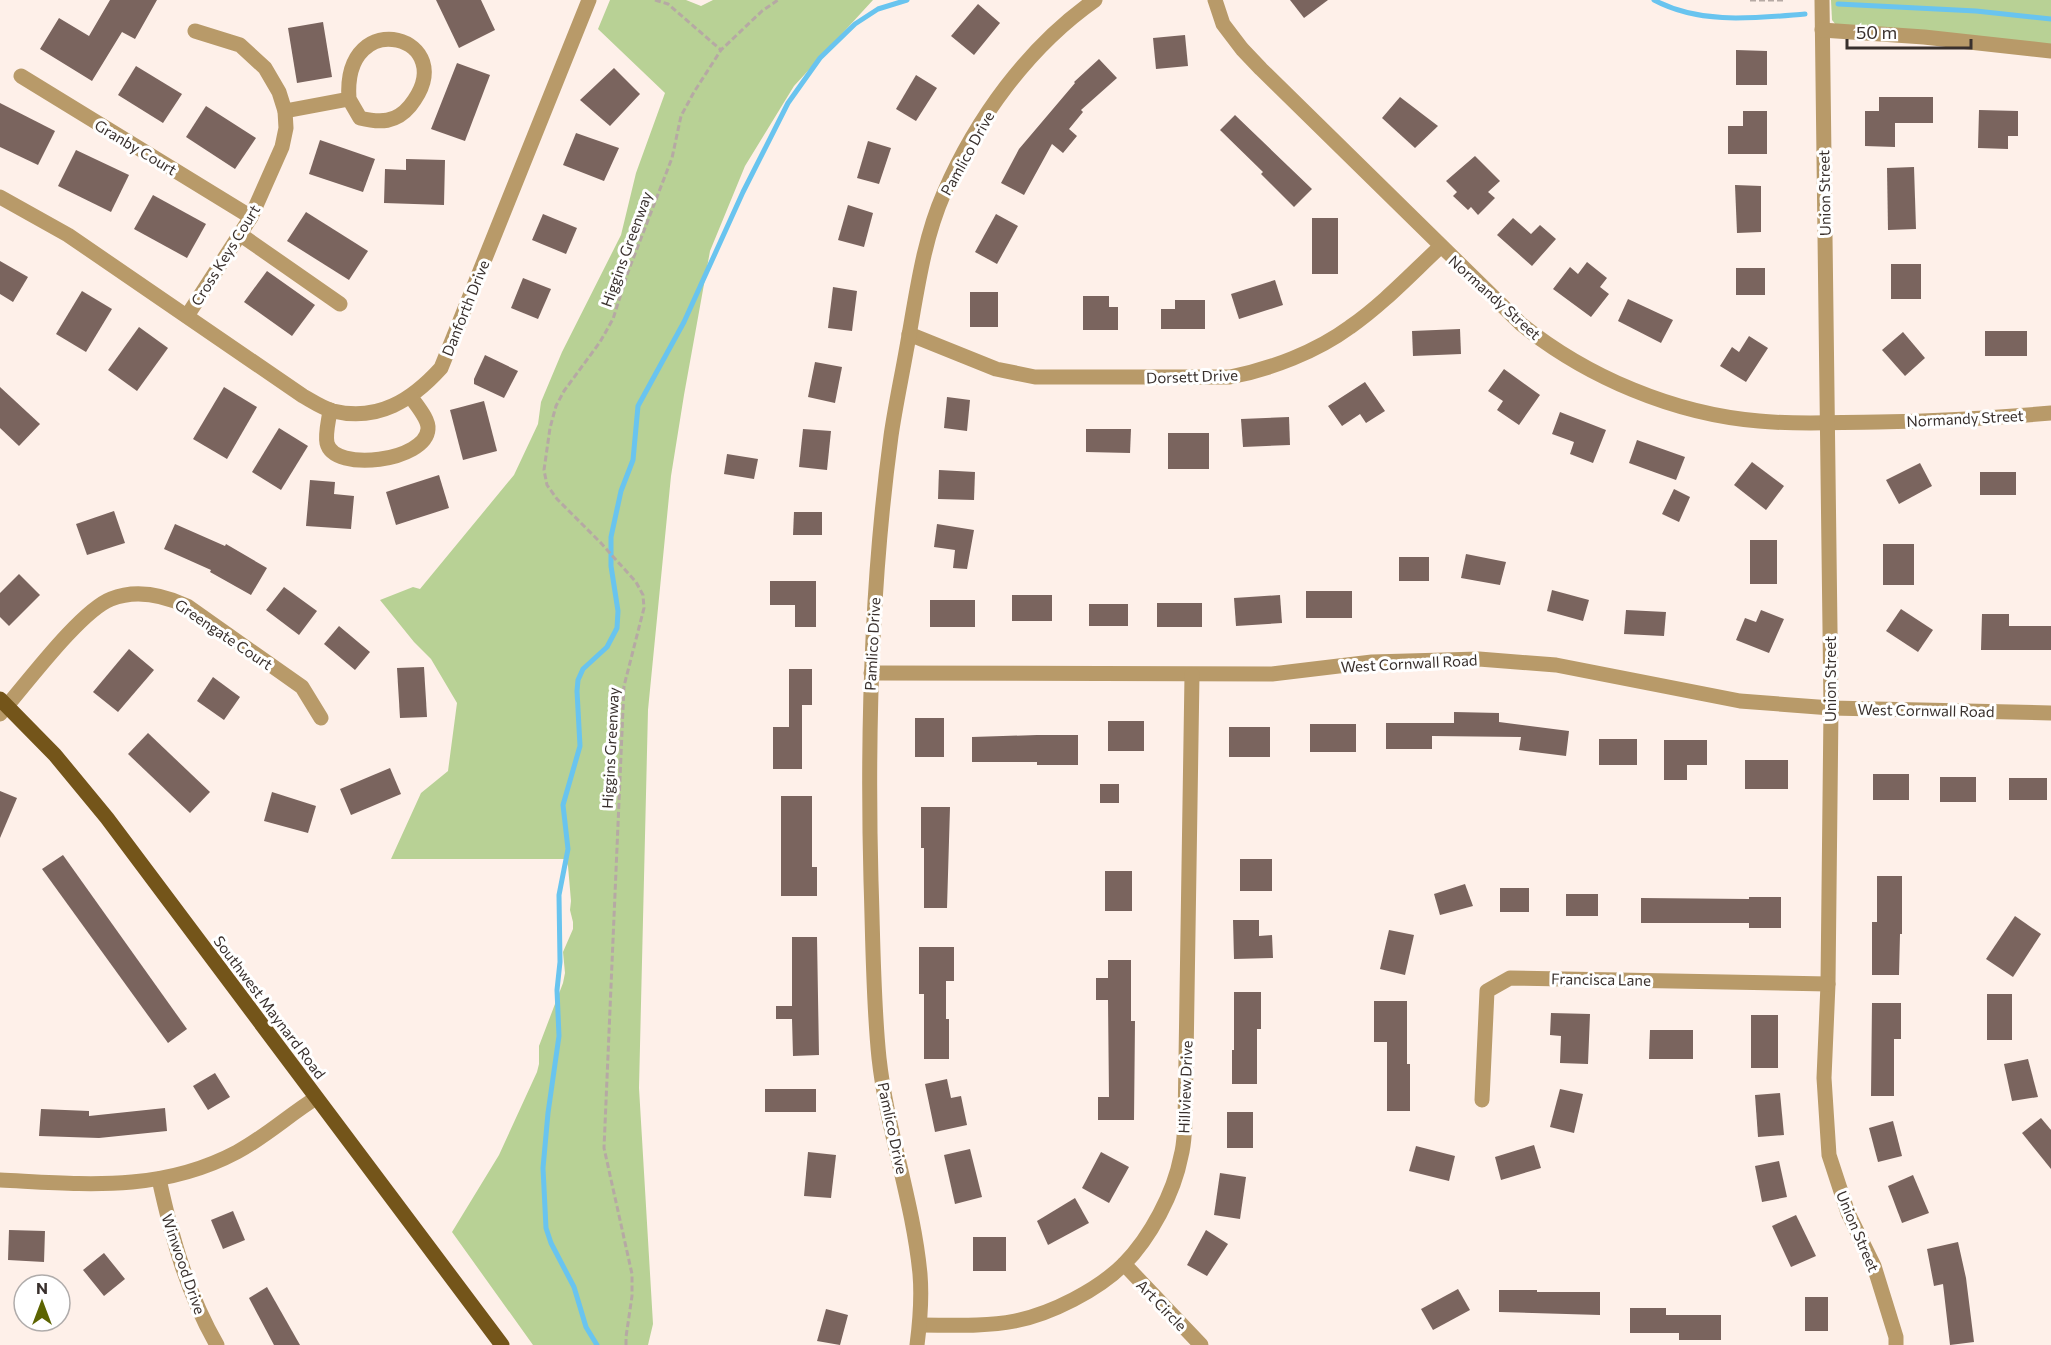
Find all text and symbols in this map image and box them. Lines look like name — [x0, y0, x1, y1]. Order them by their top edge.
scale bar — [1847, 12, 1972, 50]
text: 50 m — [1856, 21, 1897, 43]
street label: Pamlico Drive — [936, 108, 998, 198]
street label: Granby Court — [92, 116, 180, 178]
street label: Union Street — [1814, 150, 1834, 236]
street label: Higgins Greenway — [597, 188, 655, 309]
street label: Cross Keys Court — [187, 201, 263, 309]
street label: Normandy Street — [1445, 251, 1545, 343]
street label: Danforth Drive — [438, 257, 492, 359]
street label: Dorsett Drive — [1146, 365, 1238, 387]
street label: Normandy Street — [1906, 406, 2024, 430]
street label: Greengate Court — [172, 595, 276, 673]
street label: Pamlico Drive — [861, 597, 883, 691]
street label: Union Street — [1821, 636, 1839, 722]
street label: West Cornwall Road — [1340, 650, 1478, 676]
street label: Higgins Greenway — [598, 686, 622, 809]
street label: West Cornwall Road — [1857, 700, 1995, 720]
street label: Southwest Maynard Road — [210, 932, 330, 1082]
street label: Francisca Lane — [1551, 969, 1651, 989]
street label: Hillview Drive — [1174, 1040, 1196, 1134]
street label: Pamlico Drive — [874, 1080, 912, 1176]
street label: Union Street — [1833, 1188, 1883, 1274]
street label: Winwood Drive — [158, 1211, 210, 1317]
north arrow — [12, 1273, 72, 1333]
street label: Art Circle — [1133, 1276, 1191, 1334]
text: N — [36, 1278, 48, 1297]

